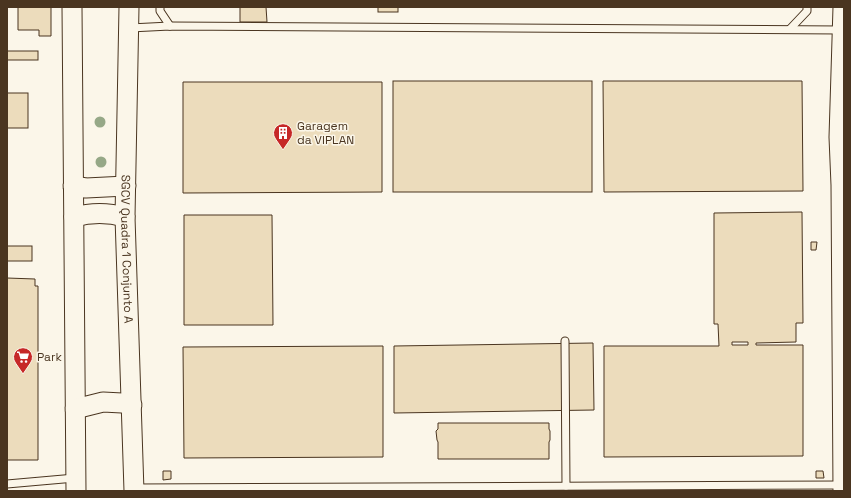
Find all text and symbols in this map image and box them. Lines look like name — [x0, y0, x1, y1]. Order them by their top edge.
place label: Garagem da VIPLAN — [297, 118, 354, 148]
building icon: Garagem da VIPLAN — [272, 122, 294, 150]
street label: SGCV Quadra 1 Conjunto A — [117, 174, 137, 324]
supermarket icon: Park — [12, 346, 34, 374]
place label: Park — [37, 349, 62, 365]

